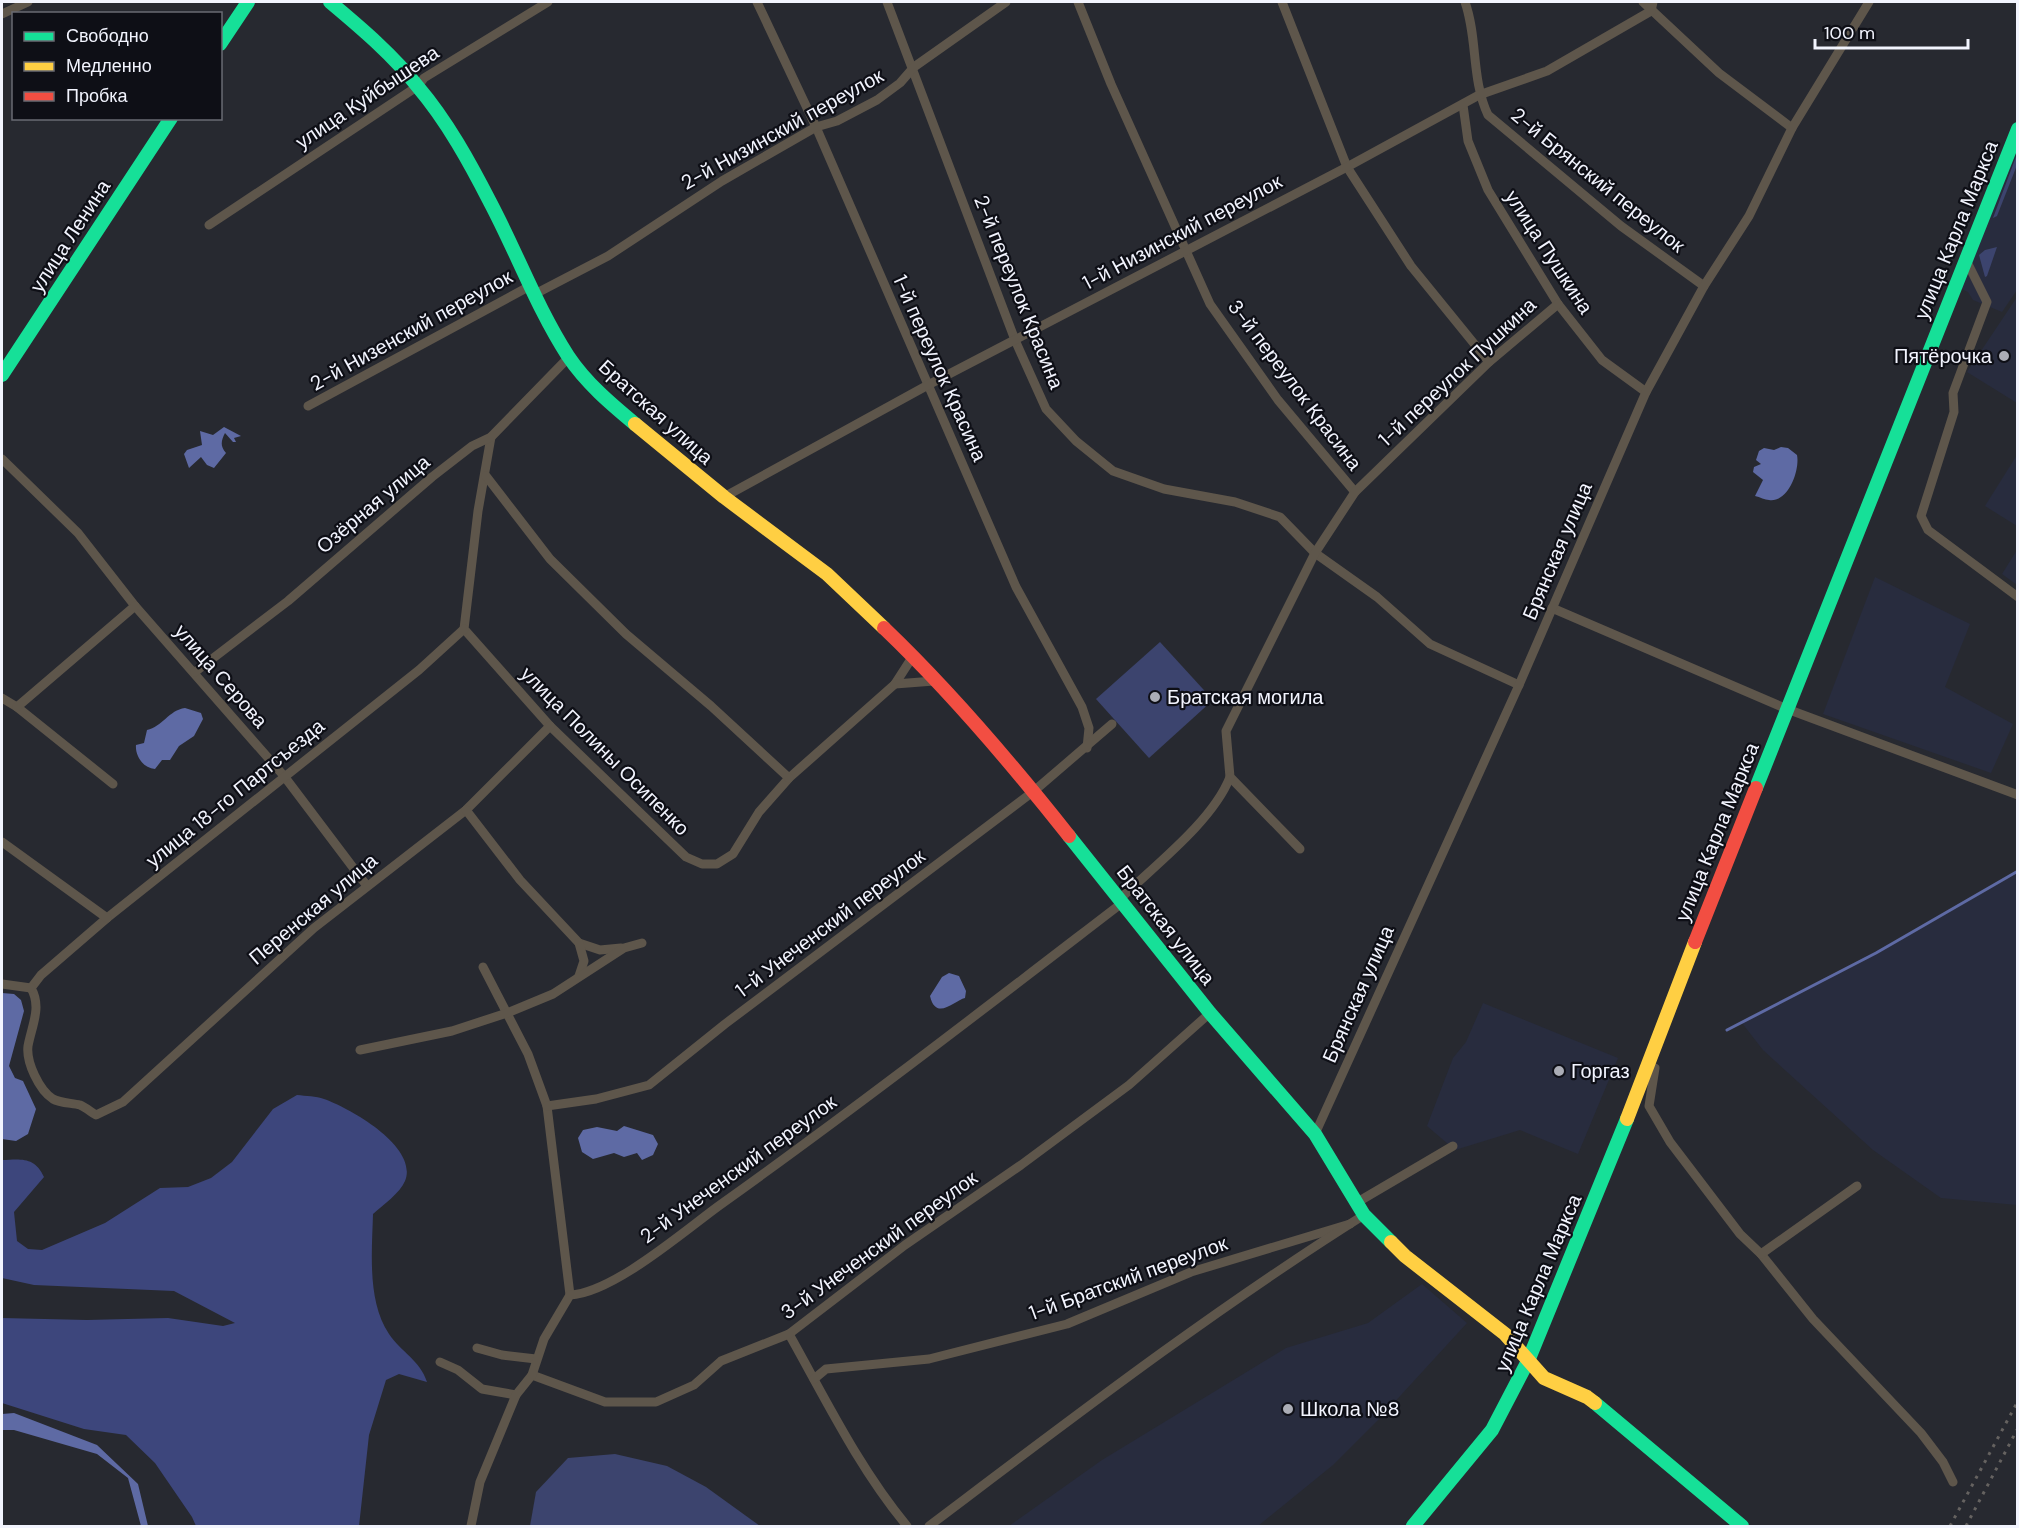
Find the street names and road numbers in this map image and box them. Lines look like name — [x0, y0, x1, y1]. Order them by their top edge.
street label: улица Куйбышева — [290, 39, 444, 155]
street label: 2-й Низинский переулок — [676, 62, 888, 196]
street label: 2-й Брянский переулок — [1506, 102, 1690, 258]
street label: улица Карла Маркса — [1908, 136, 2004, 323]
street label: 1-й Низинский переулок — [1078, 168, 1286, 296]
street label: улица Ленина — [24, 174, 116, 297]
street label: улица Пушкина — [1499, 185, 1599, 320]
street label: 2-й переулок Красина — [968, 191, 1070, 393]
street label: 2-й Низенский переулок — [305, 263, 517, 396]
street label: 1-й переулок Красина — [887, 271, 993, 466]
street label: 1-й переулок Пушкина — [1373, 291, 1542, 452]
street label: 3-й переулок Красина — [1222, 295, 1368, 476]
street label: Братская улица — [593, 354, 719, 471]
street label: Озёрная улица — [311, 448, 436, 559]
street label: Брянская улица — [1516, 477, 1598, 624]
street label: улица Серова — [169, 619, 274, 734]
street label: улица Полины Осипенко — [515, 661, 695, 841]
street label: улица 18-го Партсъезда — [140, 712, 330, 873]
street label: улица Карла Маркса — [1669, 738, 1765, 925]
street label: 1-й Унеченский переулок — [730, 843, 930, 1003]
street label: Перенская улица — [243, 847, 383, 970]
street label: Братская улица — [1111, 860, 1222, 991]
street label: Брянская улица — [1316, 921, 1400, 1067]
street label: 2-й Унеченский переулок — [635, 1089, 841, 1249]
street label: 3-й Унеченский переулок — [776, 1165, 983, 1325]
street label: улица Карла Маркса — [1489, 1189, 1588, 1376]
street label: 1-й Братский переулок — [1025, 1230, 1231, 1326]

